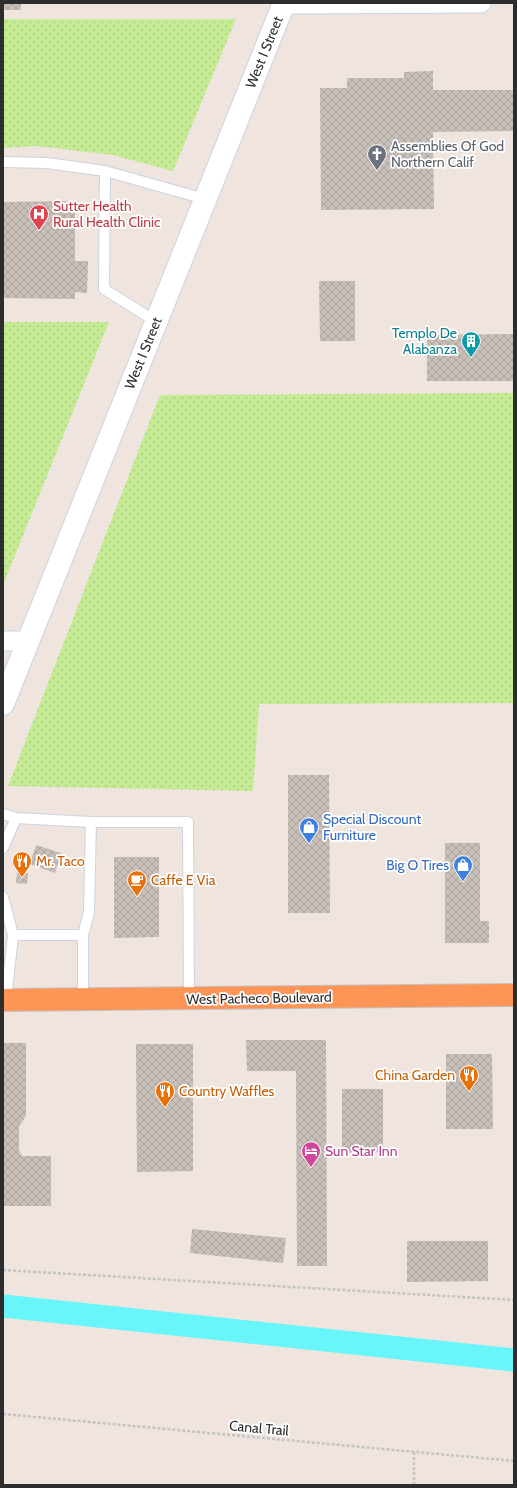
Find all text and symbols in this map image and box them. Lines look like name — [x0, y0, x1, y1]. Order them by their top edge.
street label: West I Street — [241, 13, 287, 91]
place label: Assemblies Of God Northern Calif — [391, 137, 504, 171]
church icon: Assemblies Of God Northern Calif — [366, 143, 388, 171]
place label: Sutter Health Rural Health Clinic — [53, 197, 160, 231]
hospital icon: Sutter Health Rural Health Clinic — [28, 203, 50, 231]
street label: West I Street — [120, 314, 166, 392]
place label: Templo De Alabanza — [392, 324, 457, 358]
building icon: Templo De Alabanza — [460, 330, 482, 358]
place label: Special Discount Furniture — [323, 810, 421, 844]
shop icon: Special Discount Furniture — [298, 816, 320, 844]
restaurant icon: Mr. Taco — [11, 850, 33, 878]
place label: Mr. Taco — [36, 852, 85, 870]
shop icon: Big O Tires — [452, 854, 474, 882]
place label: Big O Tires — [386, 856, 449, 874]
cafe icon: Caffe E Via — [126, 869, 148, 897]
place label: Caffe E Via — [151, 871, 216, 889]
street label: West Pacheco Boulevard — [186, 988, 332, 1008]
restaurant icon: China Garden — [458, 1064, 480, 1092]
place label: China Garden — [375, 1066, 455, 1084]
restaurant icon: Country Waffles — [154, 1080, 176, 1108]
place label: Country Waffles — [179, 1082, 275, 1100]
hotel icon: Sun Star Inn — [300, 1140, 322, 1168]
place label: Sun Star Inn — [325, 1142, 398, 1160]
street label: Canal Trail — [228, 1416, 290, 1440]

